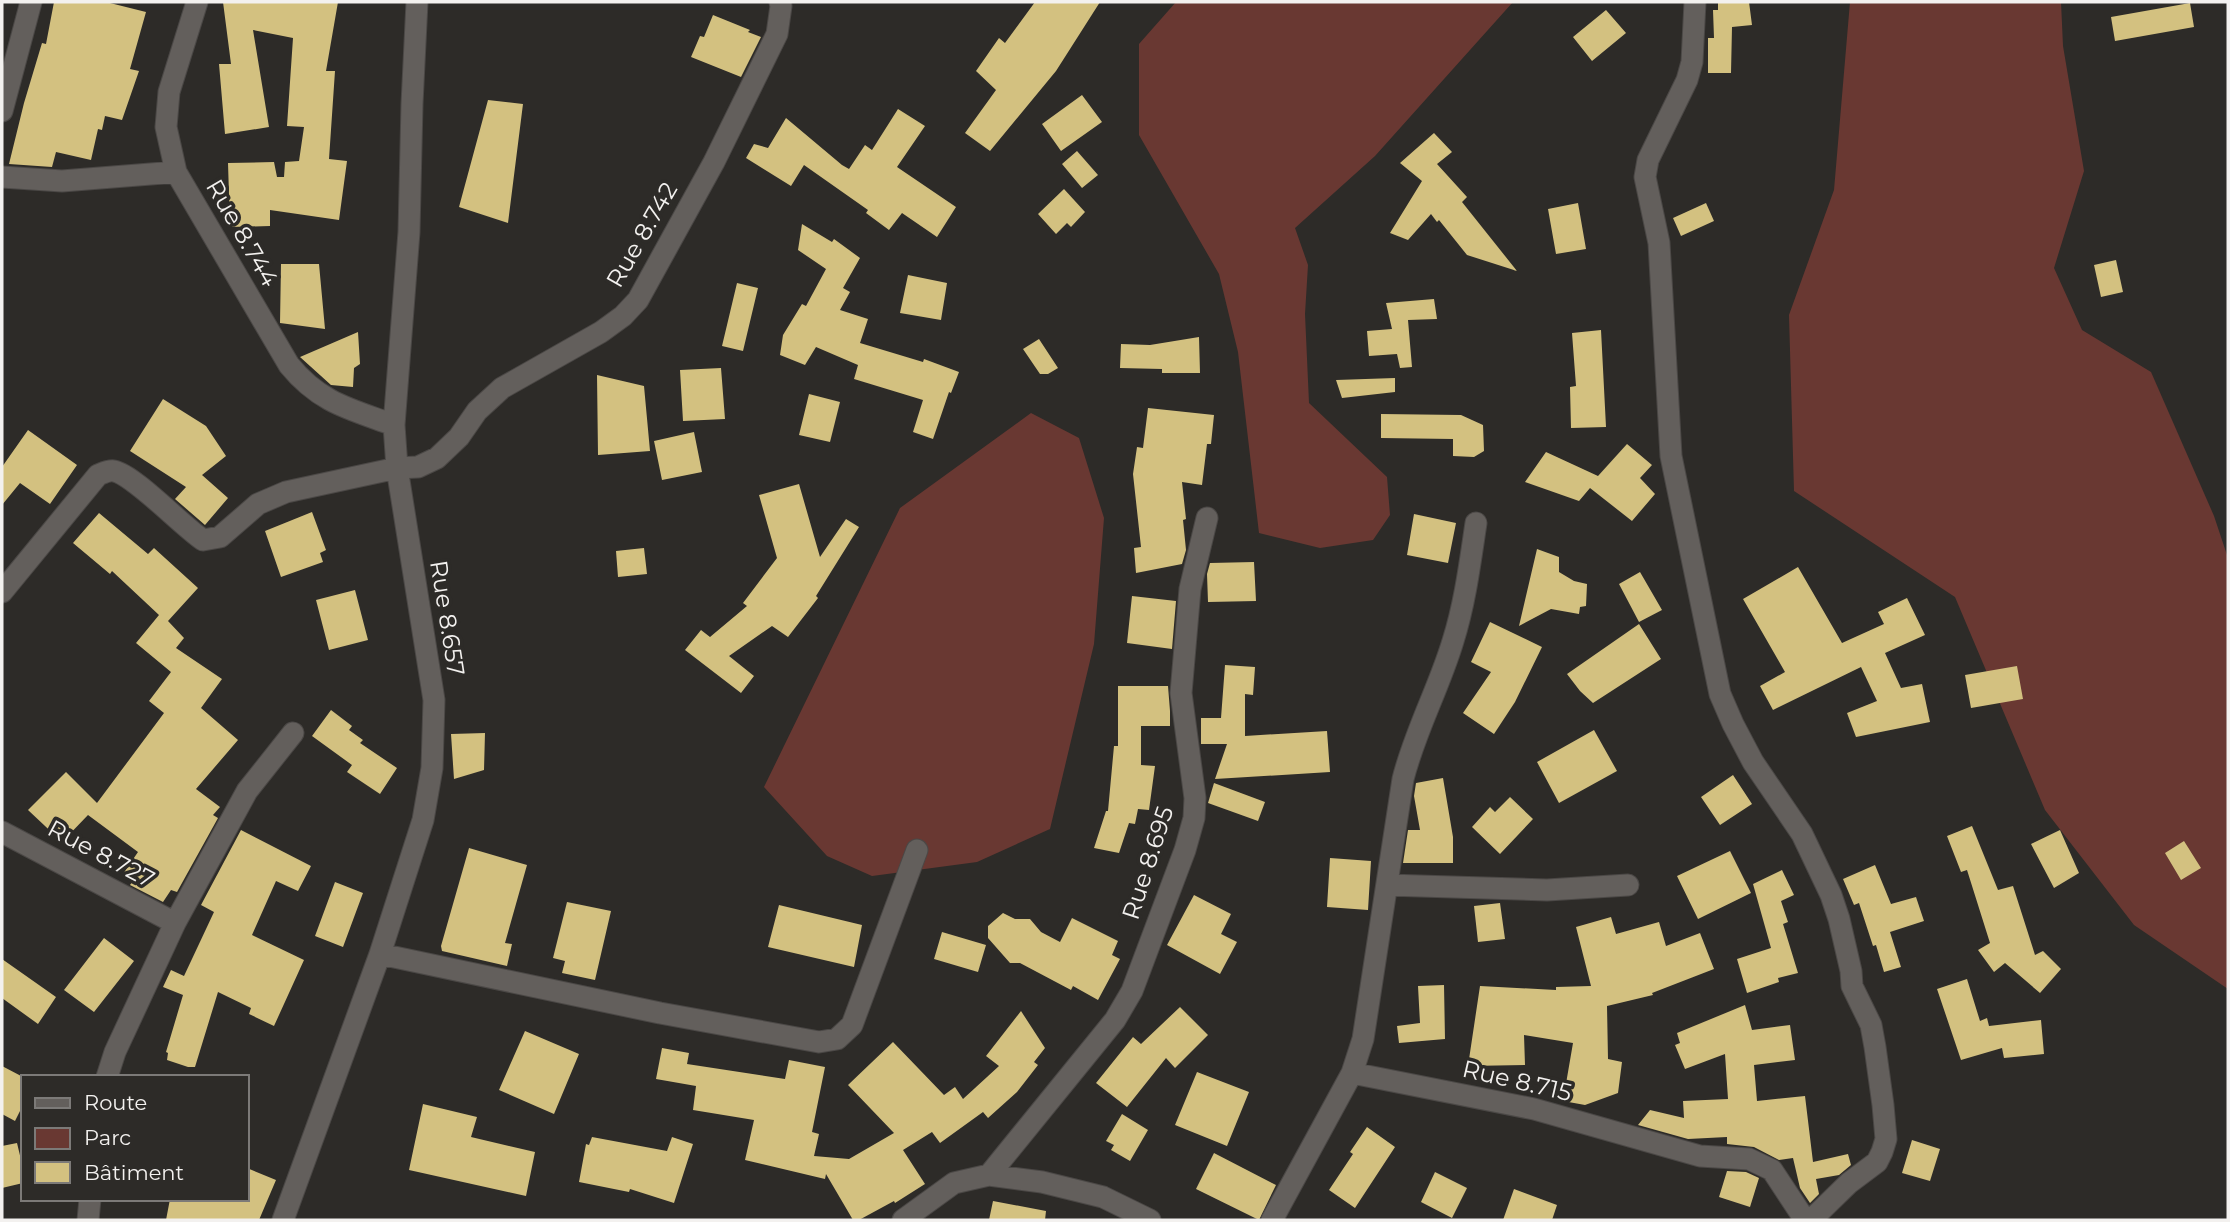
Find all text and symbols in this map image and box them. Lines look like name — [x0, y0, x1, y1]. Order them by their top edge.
street label: Rue 8.744 — [200, 174, 285, 292]
street label: Rue 8.742 — [600, 177, 683, 293]
street label: Rue 8.657 — [424, 558, 471, 678]
street label: Rue 8.695 — [1116, 803, 1179, 923]
street label: Rue 8.727 — [43, 813, 159, 894]
street label: Rue 8.715 — [1460, 1054, 1575, 1107]
legend — [21, 1075, 248, 1201]
text: Route — [84, 1090, 147, 1115]
text: Parc — [84, 1125, 131, 1150]
text: Bâtiment — [84, 1160, 184, 1185]

